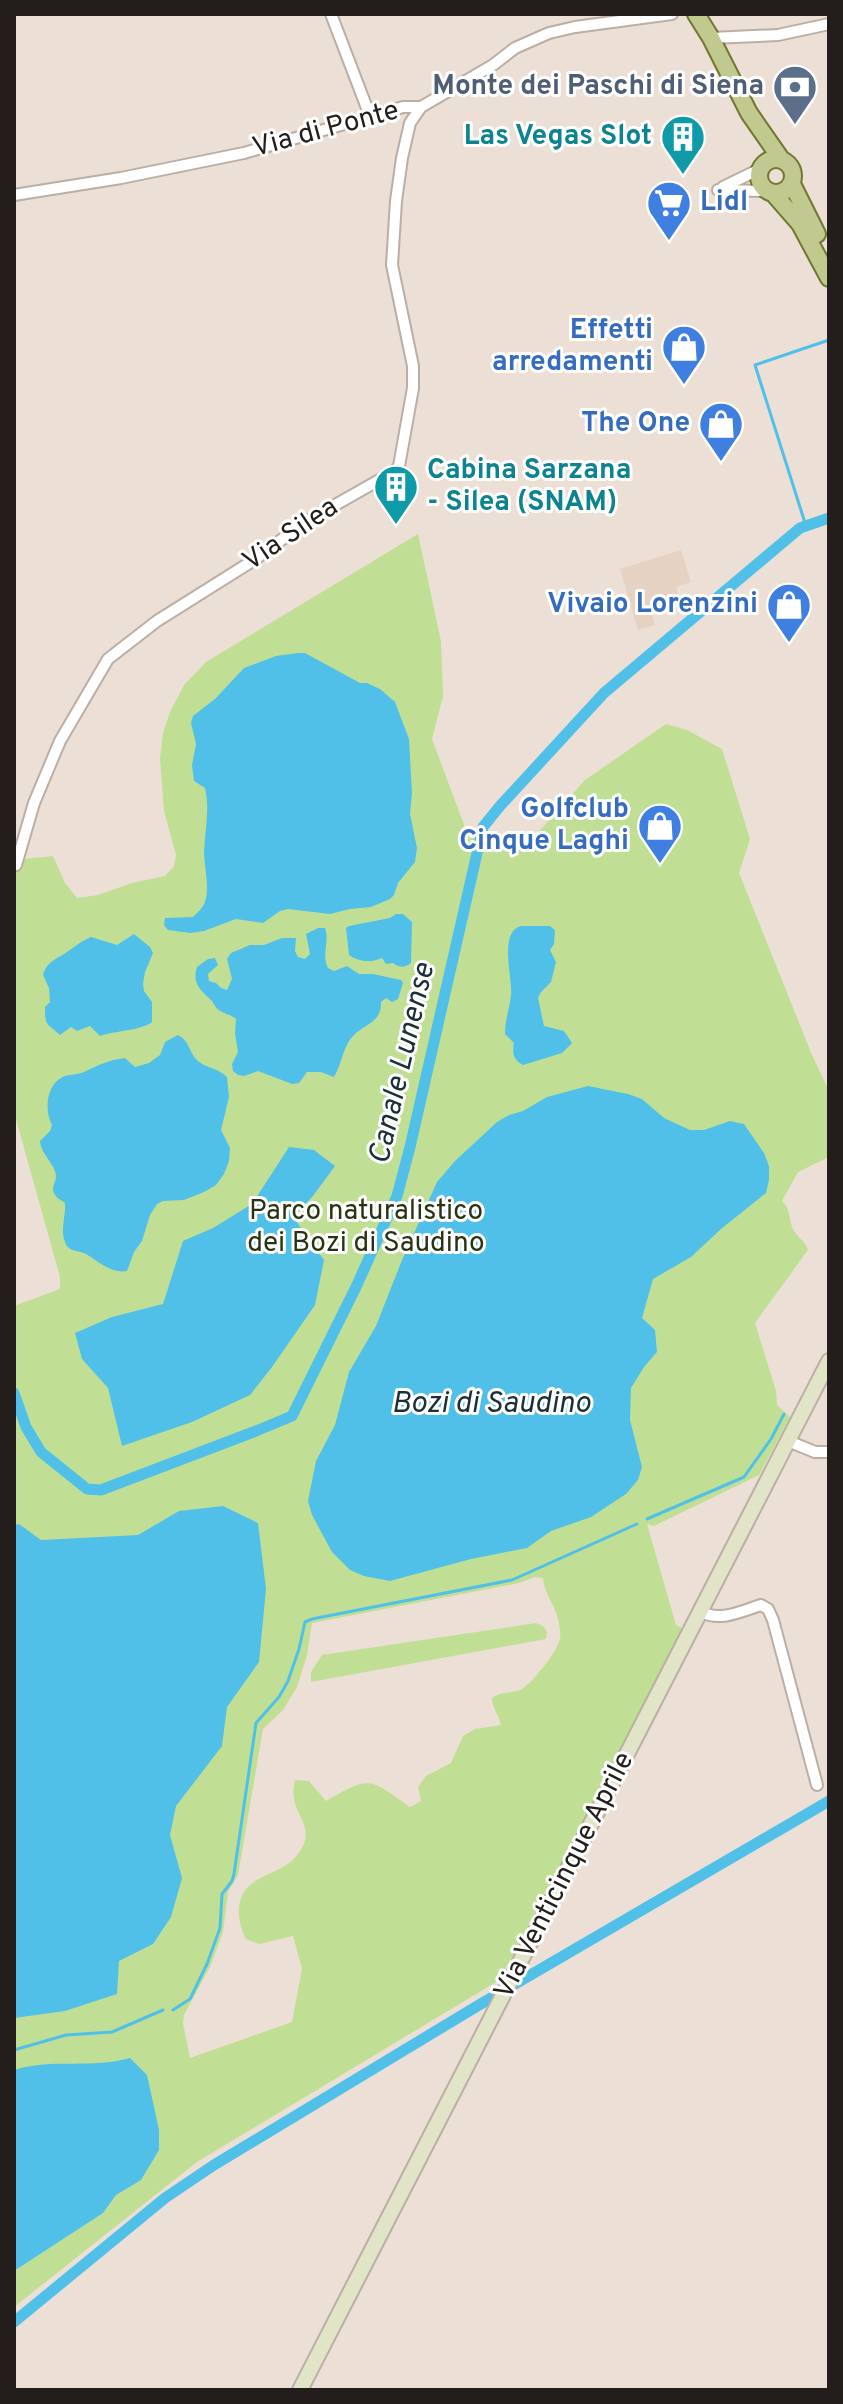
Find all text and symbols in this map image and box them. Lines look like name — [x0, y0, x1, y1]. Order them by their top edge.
bank icon: Monte dei Paschi di Siena — [771, 63, 819, 126]
place label: Monte dei Paschi di Siena — [432, 69, 764, 105]
street label: Via di Ponte — [249, 93, 403, 167]
building icon: Las Vegas Slot — [659, 113, 707, 176]
place label: Las Vegas Slot — [464, 119, 652, 155]
supermarket icon: Lidl — [645, 179, 693, 242]
place label: Lidl — [700, 185, 748, 221]
place label: Effetti arredamenti — [492, 313, 653, 381]
shop icon: Effetti arredamenti — [660, 323, 708, 386]
shop icon: The One — [697, 400, 745, 463]
place label: The One — [581, 406, 690, 442]
place label: Cabina Sarzana - Silea (SNAM) — [427, 453, 631, 521]
building icon: Cabina Sarzana - Silea (SNAM) — [372, 463, 420, 526]
street label: Via Silea — [236, 490, 346, 580]
shop icon: Vivaio Lorenzini — [765, 581, 813, 644]
place label: Vivaio Lorenzini — [547, 587, 758, 623]
place label: Golfclub Cinque Laghi — [459, 792, 629, 860]
shop icon: Golfclub Cinque Laghi — [636, 802, 684, 865]
water label: Canale Lunense — [362, 959, 444, 1168]
park label: Parco naturalistico dei Bozi di Saudino — [247, 1194, 485, 1262]
water label: Bozi di Saudino — [392, 1386, 591, 1423]
street label: Via Venticinque Aprile — [487, 1746, 643, 2006]

